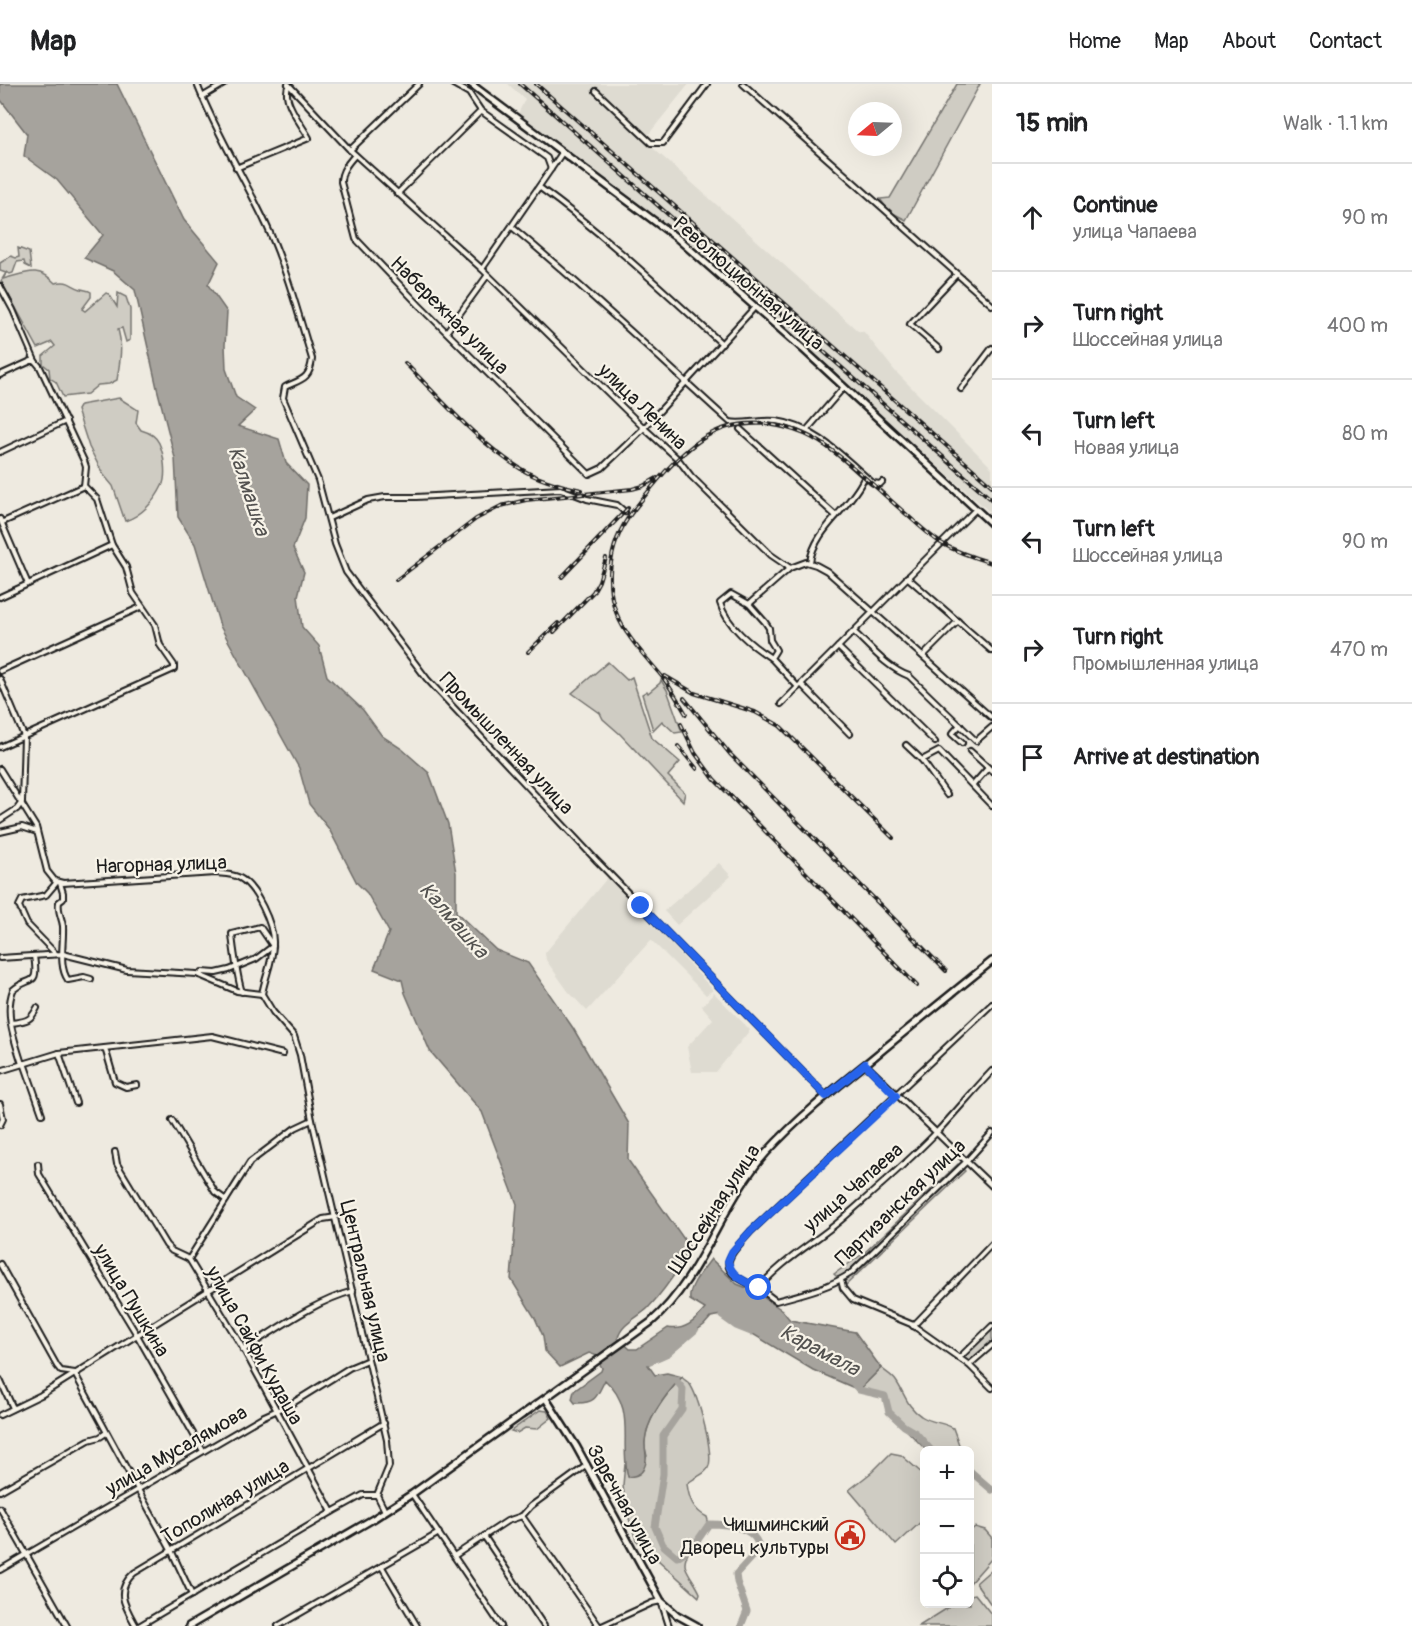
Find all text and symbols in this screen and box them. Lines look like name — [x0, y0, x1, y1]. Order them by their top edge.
text: Map — [30, 24, 76, 59]
text: Home — [1068, 28, 1121, 55]
text: Map — [1154, 28, 1189, 55]
text: About — [1222, 28, 1276, 55]
text: Contact — [1309, 28, 1382, 55]
north arrow — [848, 102, 902, 156]
text: 15 min — [1016, 107, 1088, 139]
text: Walk · 1.1 km — [1283, 111, 1388, 136]
text: Continue — [1073, 191, 1157, 219]
icon: ahead — [1016, 201, 1049, 234]
text: 90 m — [1342, 205, 1388, 230]
street label: Революционная улица — [668, 211, 829, 356]
text: улица Чапаева — [1073, 219, 1197, 244]
street label: Набережная улица — [385, 251, 514, 380]
text: Turn right — [1073, 299, 1163, 327]
icon: right — [1016, 309, 1049, 342]
text: 400 m — [1327, 313, 1388, 338]
text: Шоссейная улица — [1073, 327, 1223, 352]
street label: улица Ленина — [592, 357, 692, 455]
text: Turn left — [1073, 407, 1155, 435]
icon: left — [1016, 417, 1049, 450]
text: 80 m — [1342, 421, 1388, 446]
text: Новая улица — [1073, 435, 1179, 460]
water label: Калмашка — [221, 443, 276, 540]
text: Turn left — [1073, 515, 1155, 543]
icon: left — [1016, 525, 1049, 558]
text: 90 m — [1342, 529, 1388, 554]
text: Шоссейная улица — [1073, 543, 1223, 568]
text: Turn right — [1073, 623, 1163, 651]
icon: right — [1016, 633, 1049, 666]
text: 470 m — [1330, 637, 1388, 662]
text: Промышленная улица — [1073, 651, 1259, 676]
street label: Промышленная улица — [434, 667, 579, 820]
icon: arrive — [1016, 741, 1049, 774]
text: Arrive at destination — [1073, 743, 1259, 771]
street label: Нагорная улица — [95, 850, 227, 879]
water label: Калмашка — [413, 877, 495, 965]
route end — [627, 892, 653, 918]
street label: Партизанская улица — [830, 1134, 971, 1271]
street label: улица Чапаева — [798, 1137, 908, 1238]
street label: Шоссейная улица — [663, 1140, 766, 1279]
street label: Центральная улица — [335, 1198, 396, 1364]
street label: улица Пушкина — [88, 1238, 175, 1361]
street label: улица Сайфи Кудаша — [200, 1261, 309, 1429]
route start — [745, 1274, 771, 1300]
water label: Карамала — [775, 1318, 865, 1383]
street label: улица Мусалямова — [100, 1400, 252, 1502]
street label: Заречная улица — [581, 1440, 668, 1569]
map controls — [920, 1446, 974, 1608]
button: + — [920, 1446, 974, 1500]
street label: Тополиная улица — [157, 1453, 294, 1549]
button: − — [920, 1500, 974, 1554]
place label: Чишминский Дворец культуры — [680, 1512, 829, 1560]
public building icon: Чишминский Дворец культуры — [834, 1519, 866, 1551]
button: locate — [920, 1554, 974, 1608]

